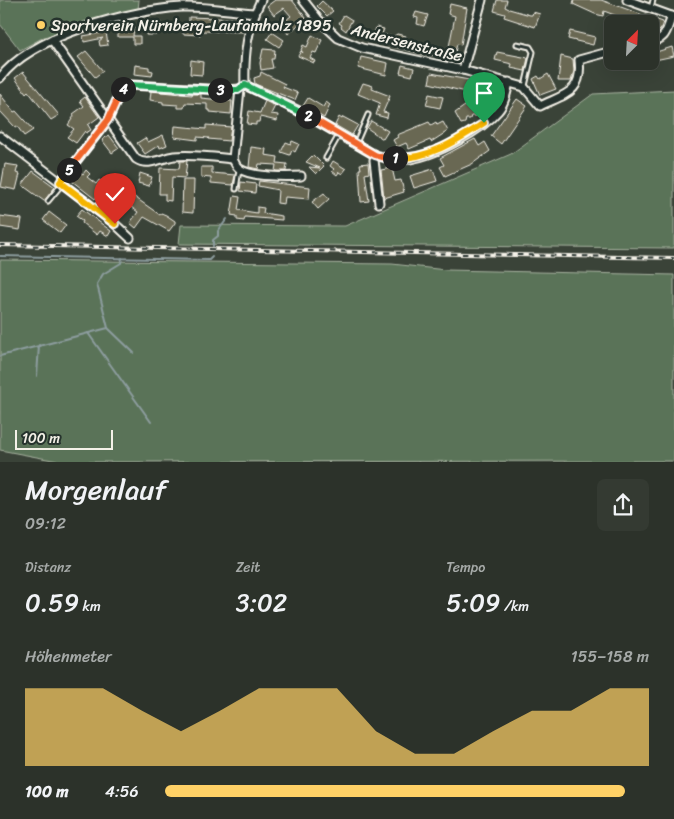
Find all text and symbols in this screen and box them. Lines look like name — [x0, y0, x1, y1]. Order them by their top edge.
place label: Sportverein Nürnberg-Laufamholz 1895 — [51, 11, 332, 40]
street label: Andersenstraße — [347, 14, 466, 70]
north arrow — [604, 15, 659, 70]
map controls — [604, 15, 659, 70]
marker: Sportverein Nürnberg-Laufamholz 1895 — [35, 19, 47, 31]
pin — [463, 72, 505, 123]
pin: 4 — [110, 76, 136, 102]
text: 4 — [119, 77, 128, 102]
pin: 3 — [208, 78, 232, 102]
text: 3 — [217, 78, 224, 103]
icon: arrive — [470, 79, 498, 107]
pin: 2 — [296, 104, 320, 128]
text: 2 — [304, 104, 313, 129]
pin: 1 — [382, 146, 408, 170]
text: 1 — [392, 146, 399, 171]
pin: 5 — [56, 158, 82, 182]
text: 5 — [65, 158, 74, 183]
pin — [94, 173, 136, 224]
icon: check — [101, 180, 129, 208]
text: 100 m — [22, 426, 60, 451]
scale bar — [15, 427, 112, 450]
text: Morgenlauf — [25, 465, 167, 514]
button: share — [597, 479, 649, 531]
text: 09:12 — [25, 509, 66, 538]
text: Distanz — [25, 555, 71, 580]
text: Zeit — [236, 555, 260, 580]
text: Tempo — [446, 555, 485, 580]
text: 0.59 — [25, 580, 79, 625]
text: 3:02 — [236, 580, 287, 625]
text: 5:09 — [446, 580, 500, 625]
text: km — [79, 594, 101, 619]
text: /km — [500, 594, 529, 619]
text: Höhenmeter — [25, 642, 111, 671]
text: 155–158 m — [571, 642, 649, 671]
text: 100 m — [25, 777, 69, 806]
text: 4:56 — [105, 777, 139, 806]

